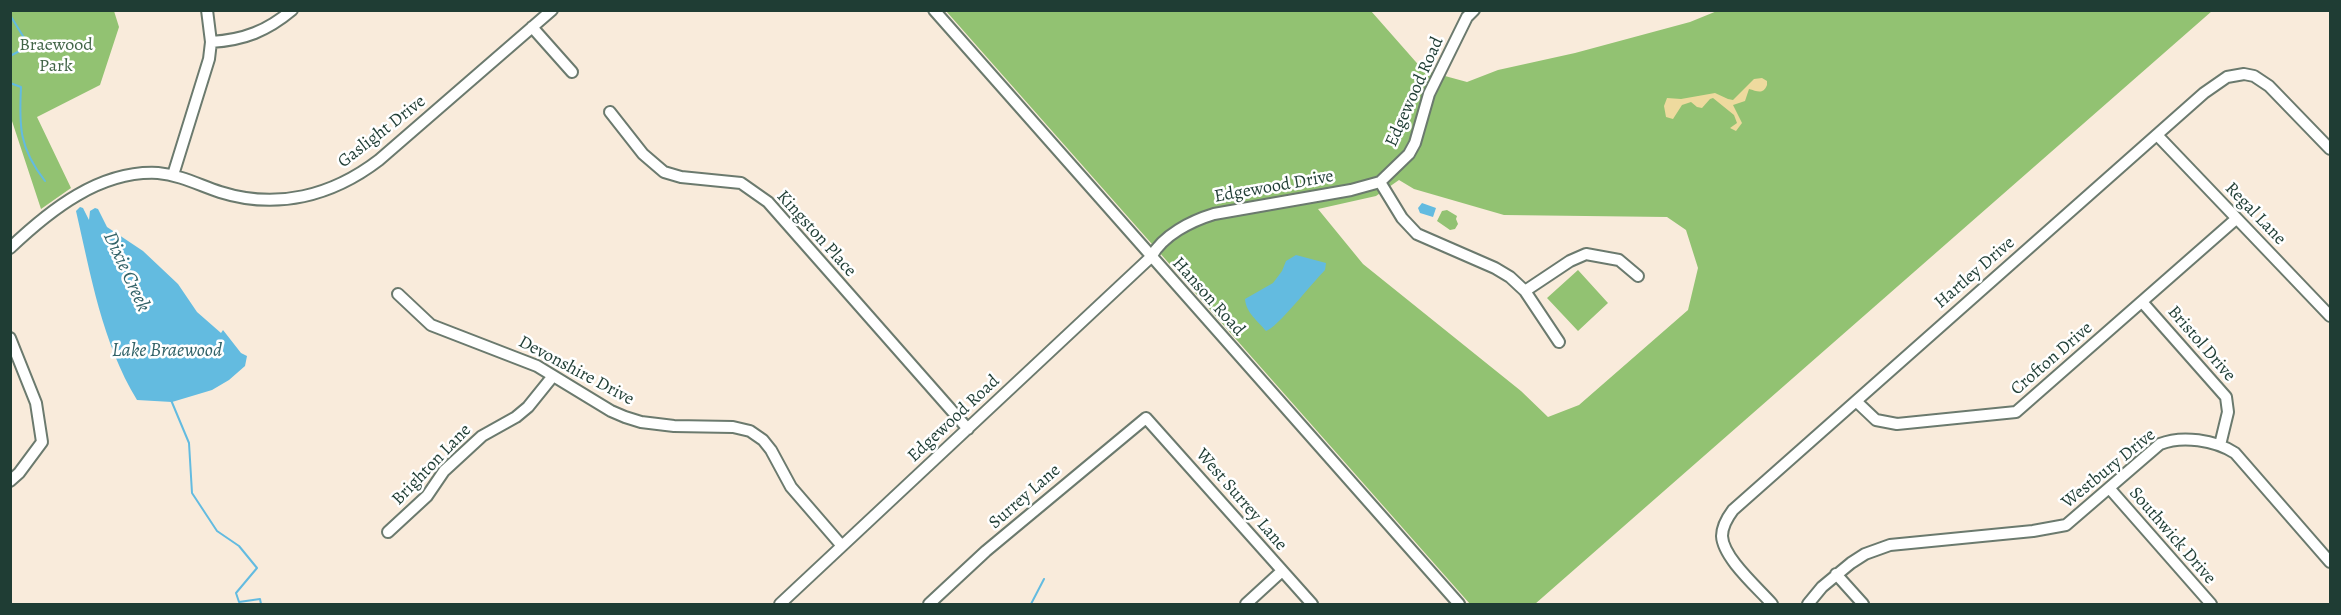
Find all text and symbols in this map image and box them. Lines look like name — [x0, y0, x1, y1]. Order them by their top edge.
street label: Edgewood Road — [1381, 34, 1449, 150]
park label: Braewood Park — [19, 35, 93, 78]
street label: Gaslight Drive — [334, 91, 430, 173]
street label: Edgewood Drive — [1213, 166, 1335, 208]
street label: Regal Lane — [2220, 178, 2290, 250]
street label: Kingston Place — [772, 186, 860, 282]
water label: Dixie Creek — [97, 228, 155, 316]
street label: Hartley Drive — [1931, 232, 2019, 314]
street label: Hanson Road — [1167, 253, 1249, 341]
street label: Bristol Drive — [2162, 302, 2240, 386]
street label: Crofton Drive — [2007, 318, 2097, 400]
street label: Devonshire Drive — [514, 331, 638, 411]
water label: Lake Braewood — [112, 339, 222, 363]
street label: Edgewood Road — [903, 371, 1005, 467]
street label: Brighton Lane — [388, 420, 476, 510]
street label: Westbury Drive — [2058, 425, 2160, 513]
street label: West Surrey Lane — [1191, 445, 1291, 555]
street label: Surrey Lane — [985, 460, 1065, 534]
street label: Southwick Drive — [2124, 483, 2220, 589]

